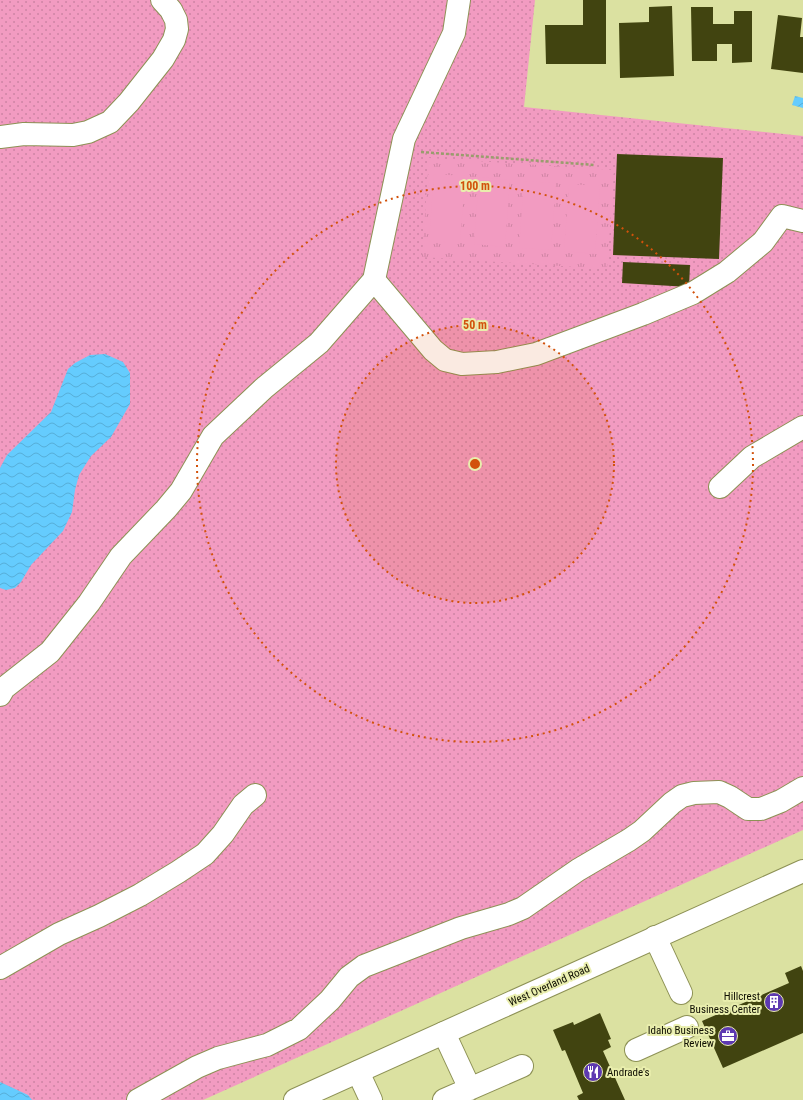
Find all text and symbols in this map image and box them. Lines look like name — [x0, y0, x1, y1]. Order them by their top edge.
text: 100 m — [460, 179, 490, 193]
text: 50 m — [463, 318, 487, 332]
centre of rings — [468, 457, 482, 471]
street label: West Overland Road — [507, 962, 592, 1009]
place label: Hillcrest Business Center — [690, 990, 761, 1016]
building icon: Hillcrest Business Center — [763, 991, 785, 1013]
place label: Idaho Business Review — [648, 1024, 714, 1050]
office icon: Idaho Business Review — [717, 1025, 739, 1047]
restaurant icon: Andrade's — [582, 1061, 604, 1083]
place label: Andrade's — [607, 1066, 650, 1079]

